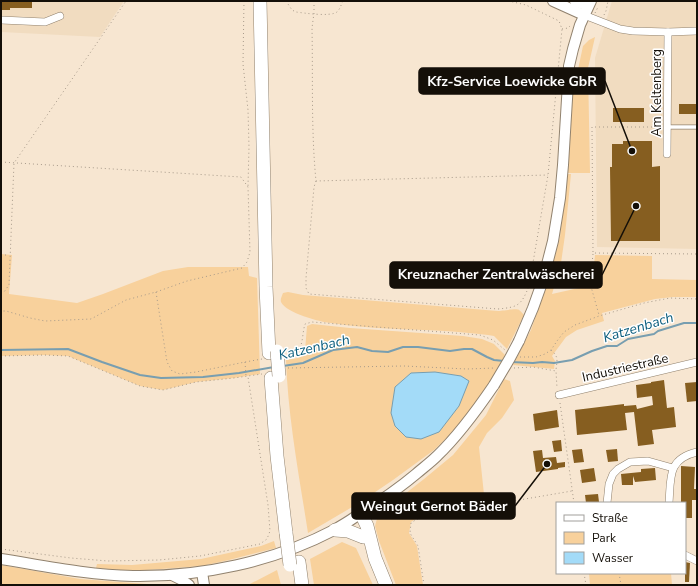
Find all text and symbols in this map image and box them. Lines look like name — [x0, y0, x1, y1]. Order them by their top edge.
street label: Am Keltenberg — [648, 49, 666, 137]
callout: Kfz-Service Loewicke GbR — [419, 68, 605, 94]
text: Kfz-Service Loewicke GbR — [427, 72, 597, 91]
callout: Kreuznacher Zentralwäscherei — [390, 262, 602, 288]
text: Kreuznacher Zentralwäscherei — [398, 265, 594, 284]
water label: Katzenbach — [601, 308, 676, 347]
water label: Katzenbach — [276, 330, 352, 365]
street label: Industriestraße — [580, 349, 670, 387]
callout: Weingut Gernot Bäder — [352, 493, 515, 519]
text: Weingut Gernot Bäder — [360, 497, 508, 516]
legend — [556, 502, 686, 574]
text: Straße — [592, 510, 628, 526]
text: Park — [592, 530, 617, 546]
text: Wasser — [592, 550, 634, 566]

